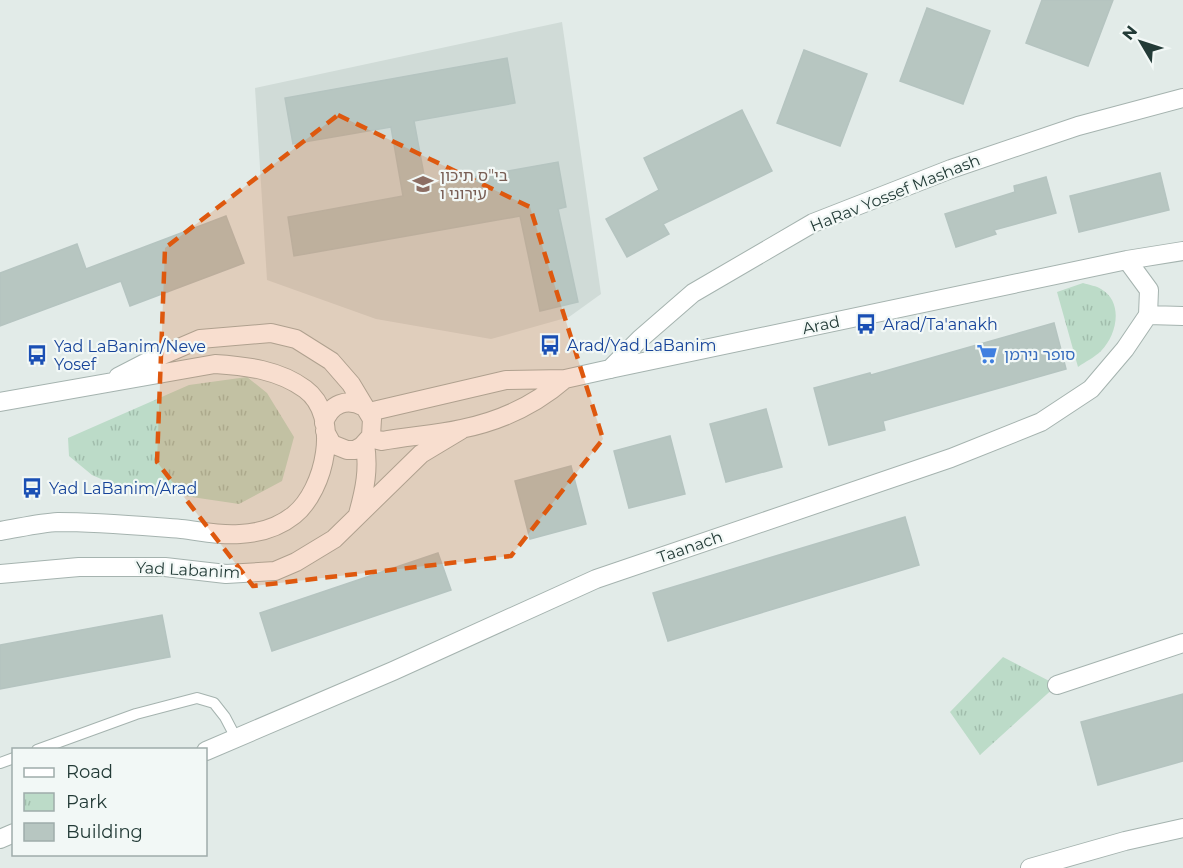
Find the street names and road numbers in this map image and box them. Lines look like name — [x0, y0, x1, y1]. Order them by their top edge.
street label: HaRav Yossef Mashash — [807, 150, 983, 236]
street label: Arad — [801, 312, 841, 338]
street label: Taanach — [655, 527, 725, 567]
street label: Yad Labanim — [135, 558, 241, 582]

